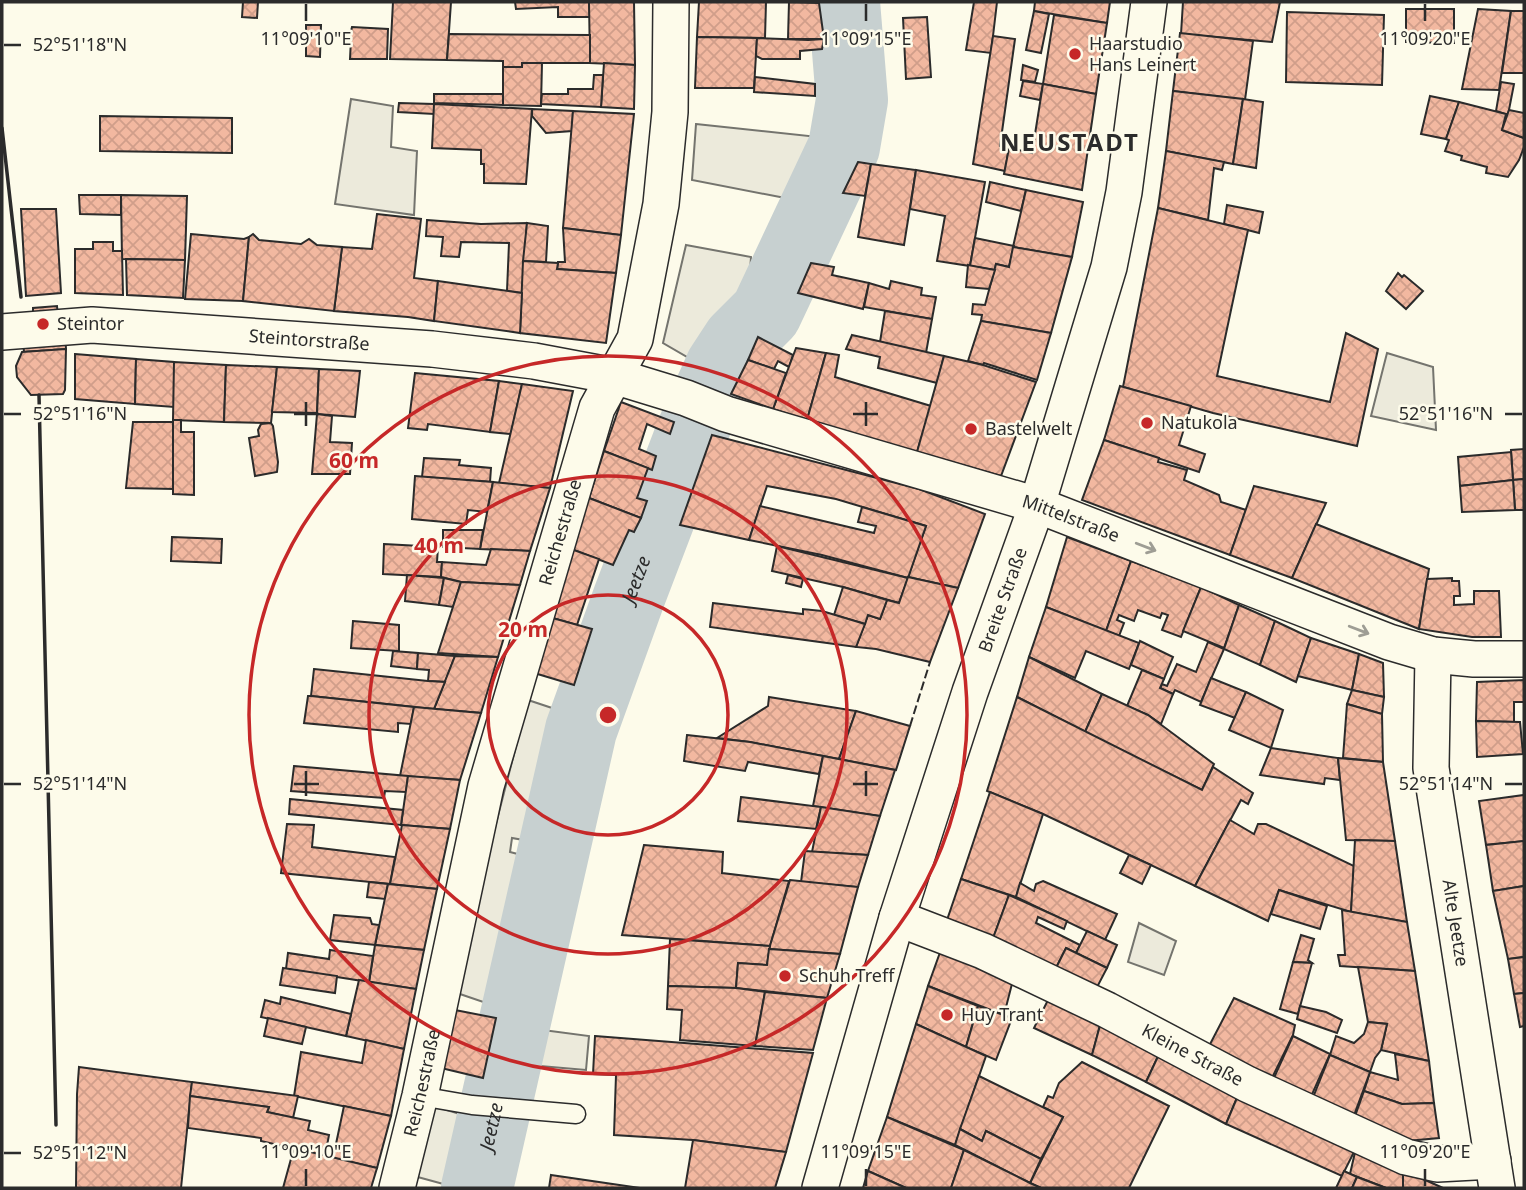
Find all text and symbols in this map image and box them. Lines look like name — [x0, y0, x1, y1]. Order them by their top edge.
text: 11°09'10"E — [261, 26, 351, 50]
text: 11°09'15"E — [821, 26, 911, 50]
text: 11°09'20"E — [1380, 26, 1470, 50]
place label: Haarstudio Hans Leinert — [1089, 31, 1197, 76]
text: 52°51'18"N — [33, 32, 127, 56]
marker: Haarstudio Hans Leinert — [1067, 46, 1083, 62]
district label: NEUSTADT — [1000, 125, 1140, 158]
place label: Steintor — [57, 311, 125, 335]
marker: Steintor — [35, 316, 51, 332]
street label: Steintorstraße — [248, 323, 370, 356]
text: 52°51'16"N — [33, 401, 127, 425]
text: 52°51'16"N — [1399, 401, 1493, 425]
place label: Natukola — [1161, 410, 1238, 434]
marker: Natukola — [1139, 415, 1155, 431]
place label: Bastelwelt — [985, 416, 1073, 440]
marker: Bastelwelt — [963, 421, 979, 437]
text: 60 m — [329, 446, 379, 474]
street label: Reichestraße — [533, 476, 586, 588]
street label: Mittelstraße — [1020, 488, 1123, 547]
text: 40 m — [414, 531, 464, 559]
one-way arrow — [1135, 542, 1157, 555]
street label: Breite Straße — [972, 544, 1032, 655]
water label: Jeetze — [614, 552, 657, 609]
text: 20 m — [498, 615, 548, 643]
one-way arrow — [1347, 625, 1369, 637]
centre of rings — [596, 703, 620, 727]
text: 52°51'14"N — [33, 771, 127, 795]
text: 52°51'14"N — [1399, 771, 1493, 795]
street label: Alte Jeetze — [1438, 878, 1475, 968]
place label: Schuh Treff — [799, 963, 896, 987]
marker: Schuh Treff — [777, 968, 793, 984]
place label: Huy Trant — [961, 1002, 1044, 1026]
marker: Huy Trant — [939, 1007, 955, 1023]
street label: Kleine Straße — [1138, 1018, 1248, 1091]
street label: Reichestraße — [397, 1027, 445, 1139]
water label: Jeetze — [472, 1100, 509, 1156]
text: 11°09'10"E — [261, 1139, 351, 1163]
text: 11°09'15"E — [821, 1139, 911, 1163]
text: 11°09'20"E — [1380, 1139, 1470, 1163]
text: 52°51'12"N — [33, 1140, 127, 1164]

